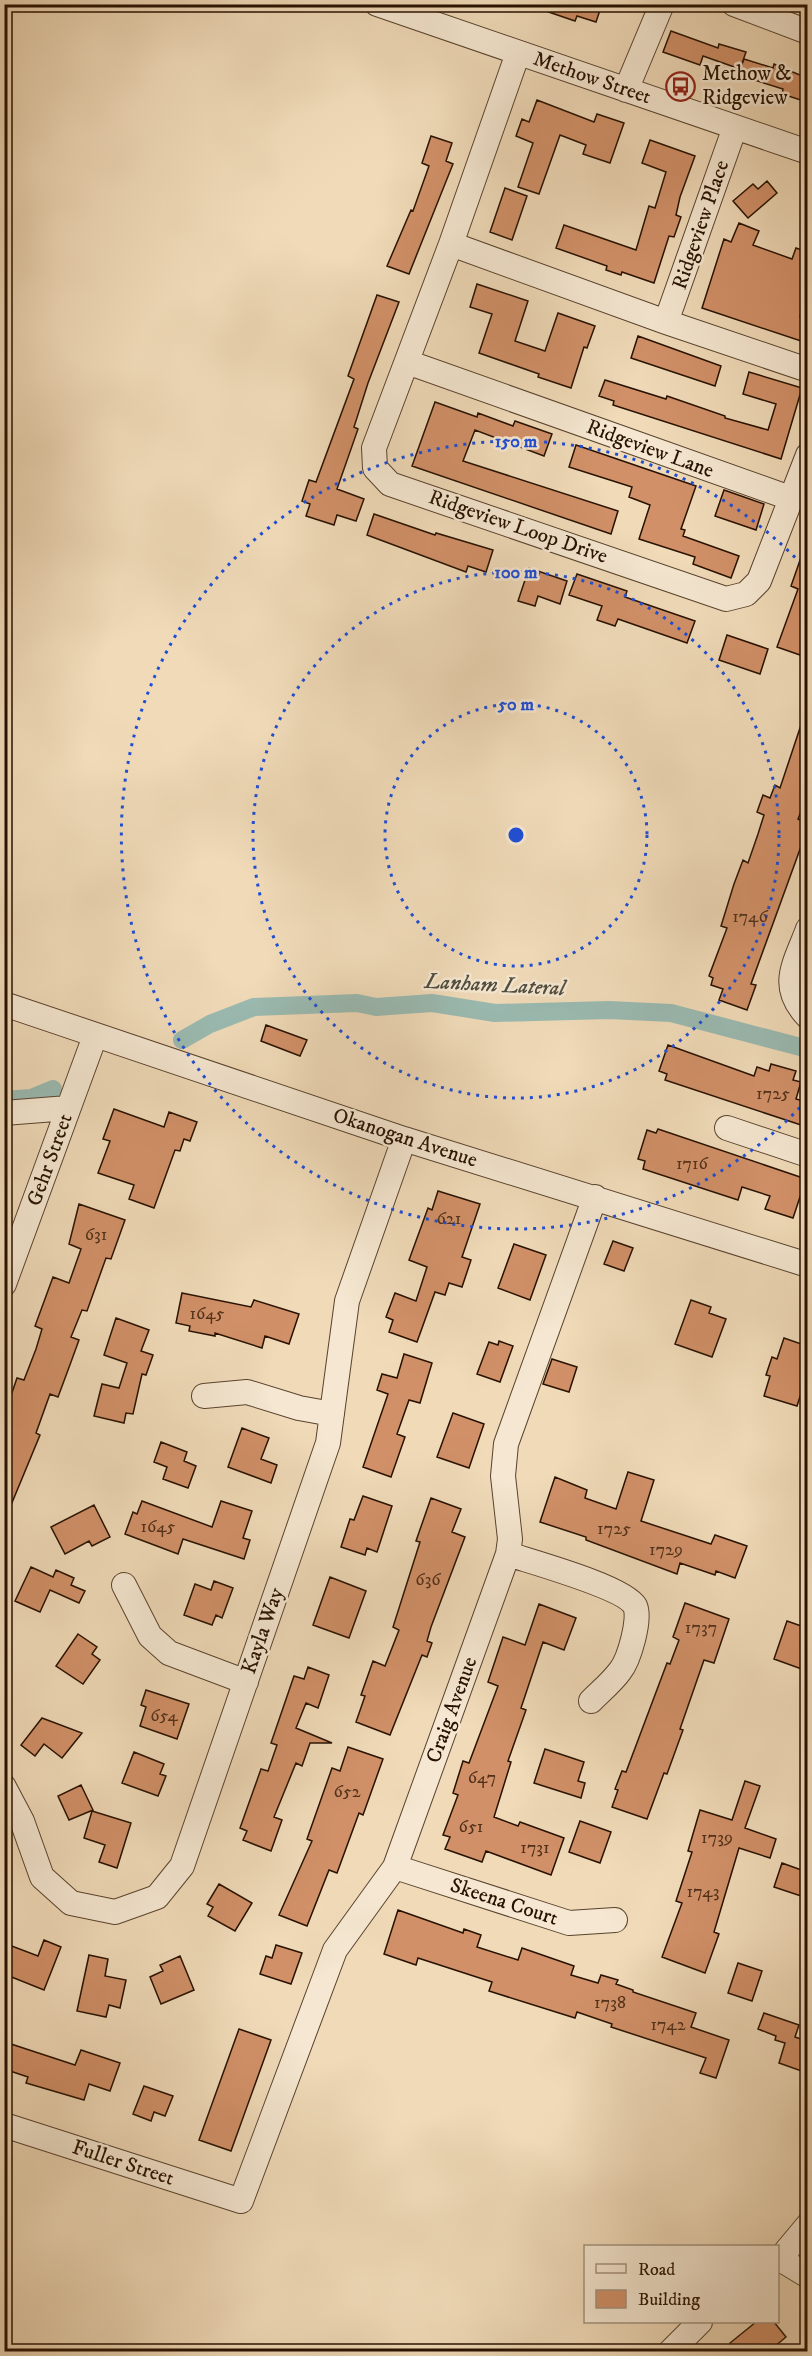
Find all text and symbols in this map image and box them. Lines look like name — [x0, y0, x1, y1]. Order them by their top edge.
street label: Methow Street — [530, 46, 655, 110]
place label: Methow & Ridgeview — [702, 61, 792, 111]
bus stop icon: Methow & Ridgeview — [665, 70, 697, 102]
street label: Ridgeview Place — [667, 157, 735, 293]
street label: Ridgeview Lane — [583, 414, 718, 484]
text: 150 m — [495, 431, 538, 453]
street label: Ridgeview Loop Drive — [425, 484, 611, 570]
text: 100 m — [494, 562, 538, 584]
text: 50 m — [497, 694, 534, 716]
centre of rings — [506, 825, 526, 845]
house number: 1746 — [732, 906, 768, 928]
water label: Lanham Lateral — [422, 968, 568, 1002]
house number: 1725 — [756, 1083, 790, 1105]
street label: Okanogan Avenue — [329, 1102, 481, 1174]
street label: Gehr Street — [21, 1110, 79, 1210]
house number: 1716 — [676, 1153, 709, 1175]
house number: 621 — [437, 1208, 461, 1230]
house number: 631 — [85, 1224, 107, 1246]
house number: 1645 — [189, 1303, 225, 1325]
house number: 1645 — [140, 1516, 176, 1538]
house number: 1725 — [597, 1518, 631, 1540]
house number: 1729 — [649, 1539, 683, 1561]
house number: 636 — [415, 1569, 441, 1591]
street label: Kayla Way — [236, 1583, 290, 1678]
house number: 1737 — [685, 1617, 717, 1639]
street label: Craig Avenue — [421, 1653, 483, 1767]
house number: 654 — [150, 1705, 178, 1727]
house number: 647 — [468, 1767, 496, 1789]
house number: 652 — [333, 1781, 361, 1803]
house number: 651 — [459, 1816, 483, 1838]
house number: 1739 — [701, 1827, 733, 1849]
house number: 1731 — [520, 1837, 550, 1859]
street label: Skeena Court — [447, 1872, 561, 1932]
house number: 1743 — [687, 1881, 719, 1903]
house number: 1738 — [594, 1992, 626, 2014]
house number: 1742 — [651, 2014, 686, 2036]
street label: Fuller Street — [69, 2134, 178, 2192]
legend — [584, 2245, 779, 2323]
text: Road — [638, 2259, 675, 2281]
text: Building — [638, 2289, 700, 2311]

